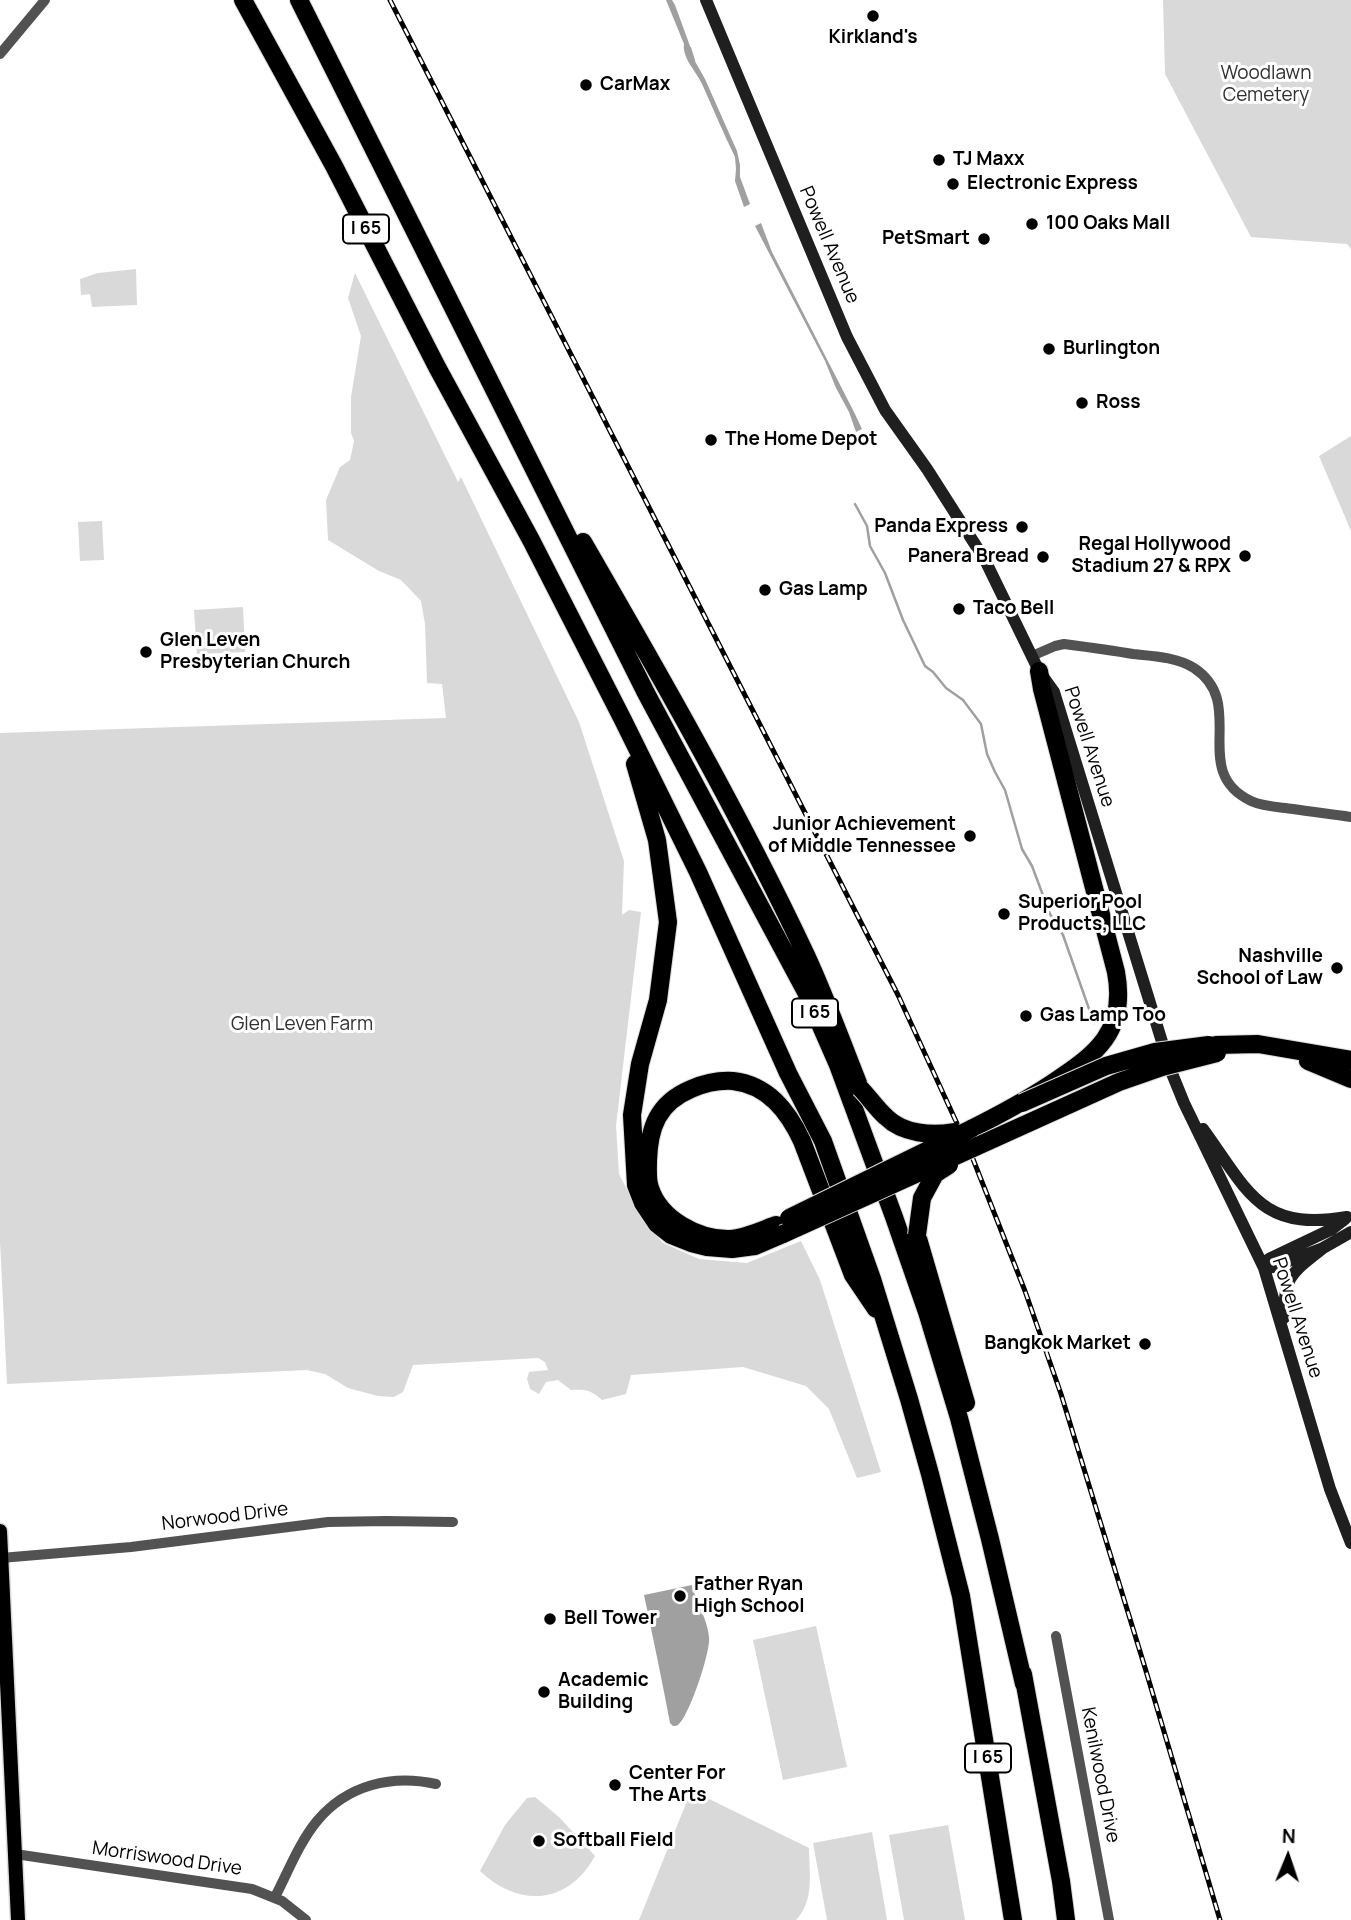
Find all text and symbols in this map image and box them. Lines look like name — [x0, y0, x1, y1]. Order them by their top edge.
marker: Kirkland's — [865, 8, 881, 24]
place label: Kirkland's — [829, 27, 917, 49]
park label: Woodlawn Cemetery — [1221, 63, 1311, 107]
place label: CarMax — [600, 74, 670, 96]
marker: CarMax — [578, 77, 594, 93]
place label: TJ Maxx — [953, 149, 1025, 171]
marker: TJ Maxx — [931, 152, 947, 168]
place label: Electronic Express — [967, 173, 1138, 195]
marker: Electronic Express — [945, 176, 961, 192]
street label: Powell Avenue — [794, 183, 864, 307]
place label: 100 Oaks Mall — [1046, 213, 1170, 235]
road number: I 65 — [343, 214, 389, 244]
marker: 100 Oaks Mall — [1024, 216, 1040, 232]
place label: PetSmart — [882, 228, 970, 250]
marker: PetSmart — [976, 231, 992, 247]
place label: Burlington — [1063, 338, 1160, 360]
marker: Burlington — [1041, 341, 1057, 357]
place label: Ross — [1096, 392, 1141, 414]
marker: Ross — [1074, 395, 1090, 411]
place label: The Home Depot — [725, 429, 877, 451]
marker: The Home Depot — [703, 432, 719, 448]
place label: Panda Express — [874, 516, 1008, 538]
marker: Panda Express — [1014, 519, 1030, 535]
place label: Regal Hollywood Stadium 27 & RPX — [1071, 534, 1231, 578]
place label: Panera Bread — [908, 546, 1029, 568]
marker: Regal Hollywood Stadium 27 & RPX — [1237, 548, 1253, 564]
marker: Panera Bread — [1035, 549, 1051, 565]
place label: Gas Lamp — [779, 579, 868, 601]
marker: Gas Lamp — [757, 582, 773, 598]
place label: Taco Bell — [973, 598, 1054, 620]
marker: Taco Bell — [951, 601, 967, 617]
place label: Glen Leven Presbyterian Church — [160, 630, 350, 674]
marker: Glen Leven Presbyterian Church — [138, 644, 154, 660]
street label: Powell Avenue — [1059, 684, 1119, 810]
place label: Junior Achievement of Middle Tennessee — [768, 814, 956, 858]
marker: Junior Achievement of Middle Tennessee — [962, 828, 978, 844]
place label: Superior Pool Products, LLC — [1018, 892, 1146, 936]
marker: Superior Pool Products, LLC — [996, 906, 1012, 922]
place label: Nashville School of Law — [1196, 946, 1323, 990]
marker: Nashville School of Law — [1329, 960, 1345, 976]
road number: I 65 — [792, 998, 838, 1028]
place label: Gas Lamp Too — [1040, 1005, 1166, 1027]
marker: Gas Lamp Too — [1018, 1008, 1034, 1024]
park label: Glen Leven Farm — [231, 1014, 373, 1036]
street label: Powell Avenue — [1267, 1255, 1327, 1381]
place label: Bangkok Market — [984, 1333, 1131, 1355]
marker: Bangkok Market — [1137, 1336, 1153, 1352]
street label: Norwood Drive — [160, 1498, 290, 1536]
place label: Father Ryan High School — [694, 1574, 805, 1618]
marker: Father Ryan High School — [672, 1588, 688, 1604]
place label: Bell Tower — [564, 1608, 657, 1630]
marker: Bell Tower — [542, 1611, 558, 1627]
place label: Academic Building — [558, 1670, 649, 1714]
marker: Academic Building — [536, 1684, 552, 1700]
street label: Kenilwood Drive — [1076, 1705, 1124, 1845]
road number: I 65 — [965, 1744, 1011, 1772]
place label: Center For The Arts — [629, 1763, 726, 1807]
marker: Center For The Arts — [607, 1777, 623, 1793]
north arrow — [1253, 1822, 1323, 1892]
text: N — [1281, 1823, 1296, 1849]
place label: Softball Field — [553, 1830, 674, 1852]
marker: Softball Field — [531, 1833, 547, 1849]
street label: Morriswood Drive — [91, 1837, 243, 1881]

